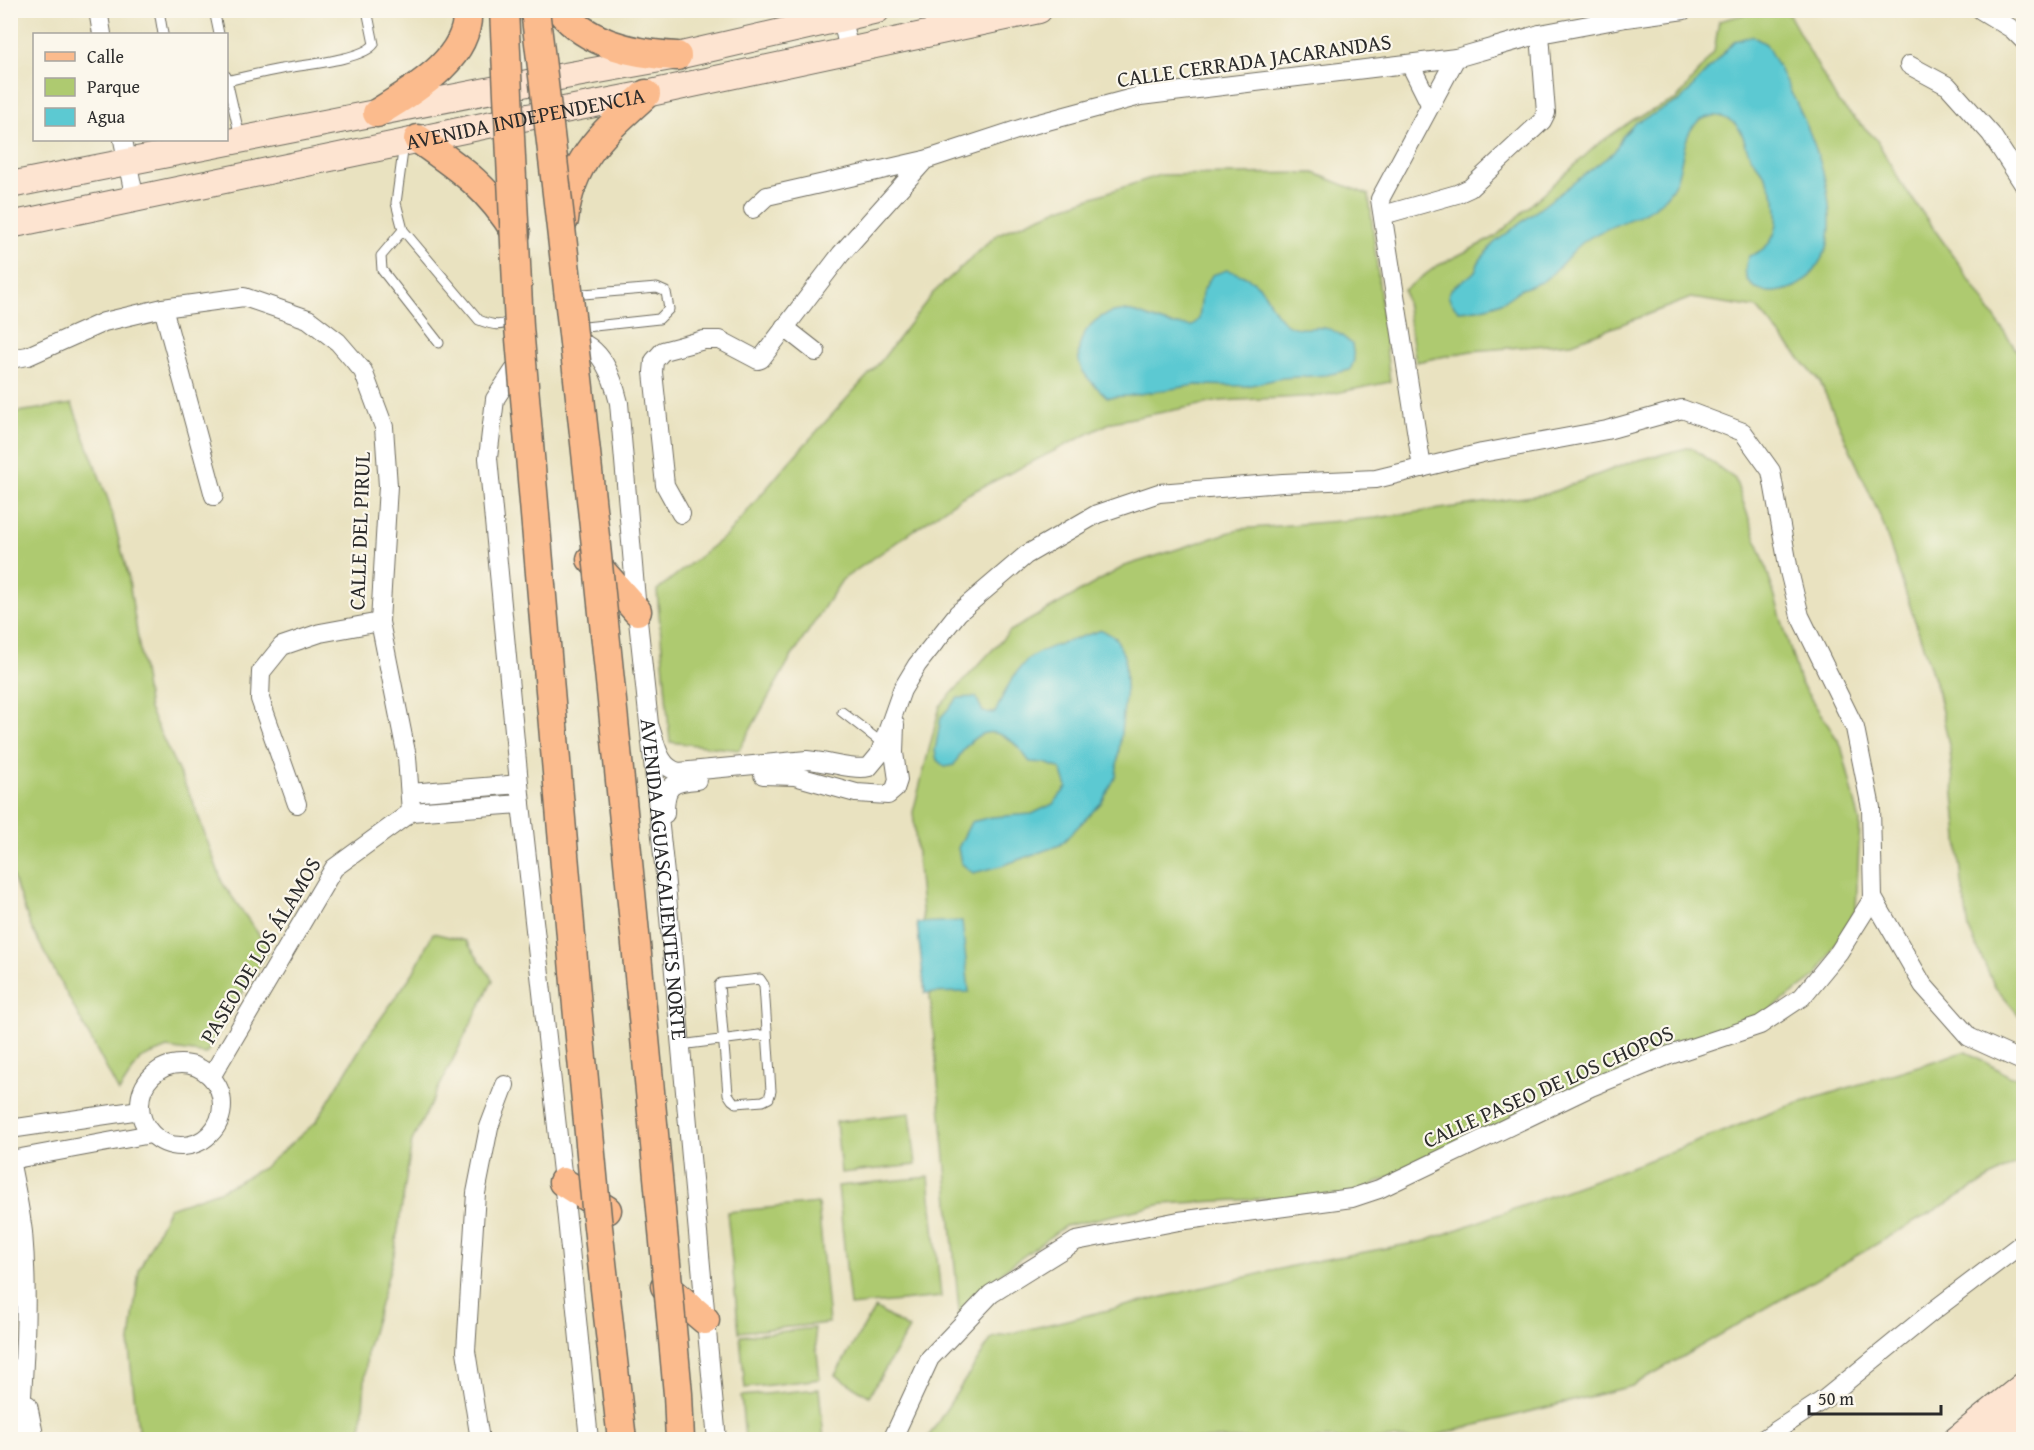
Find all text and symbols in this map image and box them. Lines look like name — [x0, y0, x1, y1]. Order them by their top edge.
street label: CALLE CERRADA JACARANDAS — [1115, 25, 1393, 95]
legend — [33, 33, 228, 141]
text: Calle — [87, 43, 124, 70]
text: Parque — [87, 73, 140, 100]
street label: AVENIDA INDEPENDENCIA — [402, 78, 648, 158]
text: Agua — [87, 103, 126, 130]
street label: CALLE DEL PIRUL — [340, 451, 378, 611]
street label: AVENIDA AGUASCALIENTES NORTE — [633, 717, 696, 1041]
street label: PASEO DE LOS ÁLAMOS — [192, 851, 328, 1049]
street label: CALLE PASEO DE LOS CHOPOS — [1418, 1016, 1678, 1156]
scale bar — [1809, 1378, 1941, 1416]
text: 50 m — [1818, 1385, 1854, 1412]

